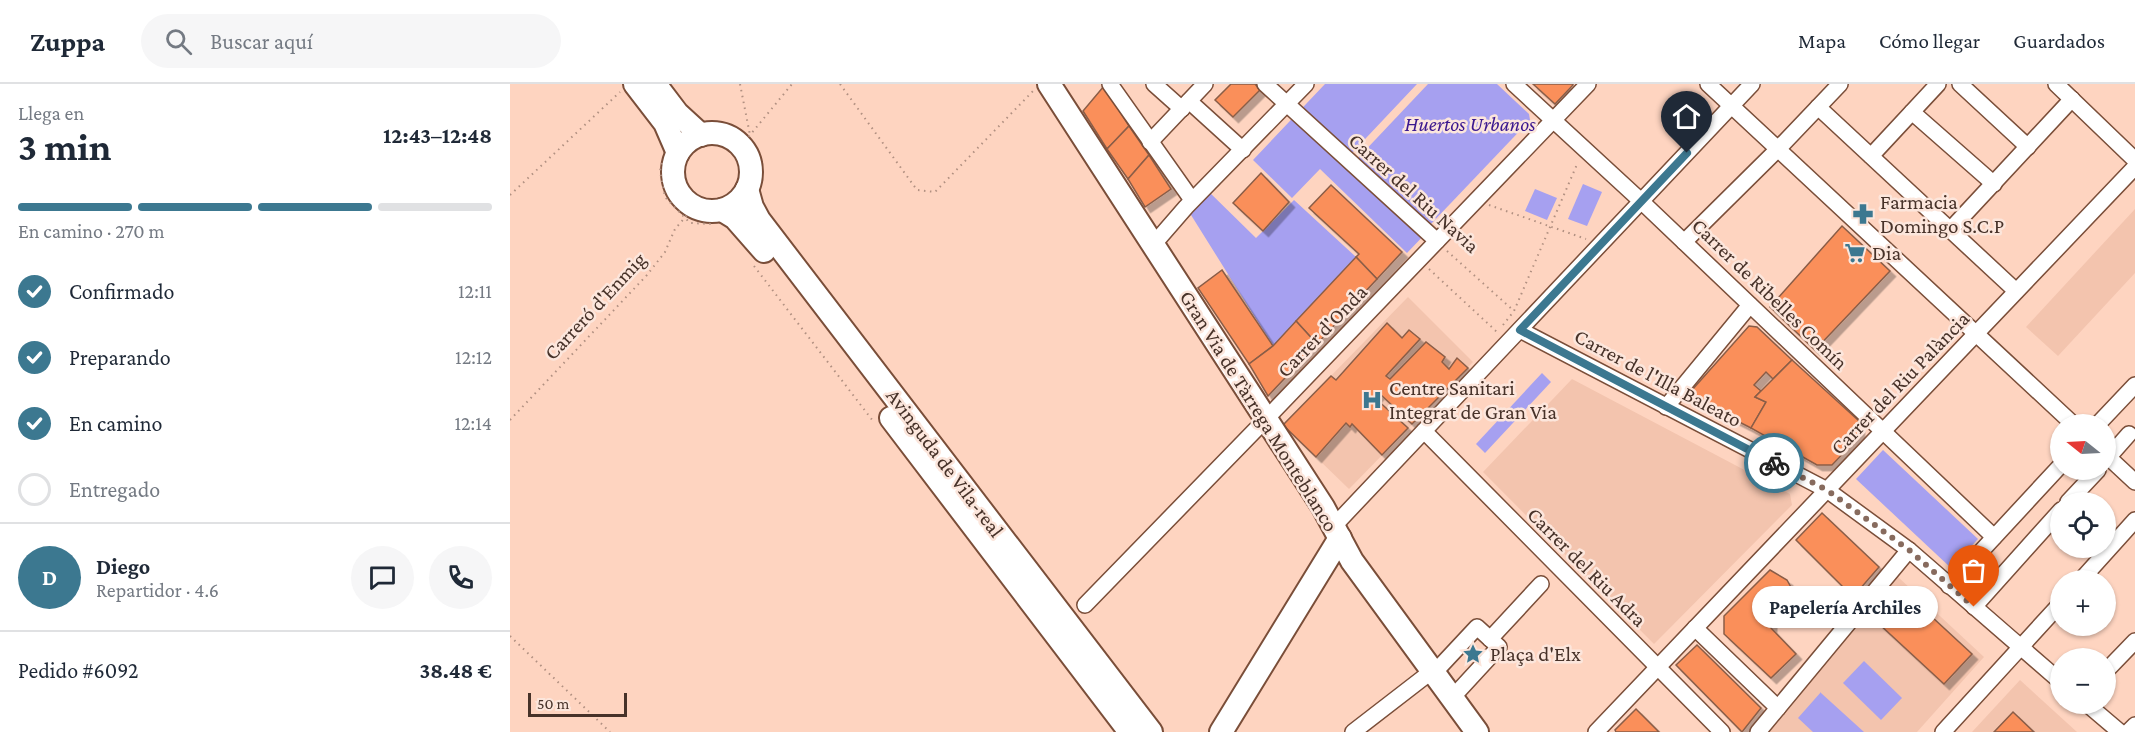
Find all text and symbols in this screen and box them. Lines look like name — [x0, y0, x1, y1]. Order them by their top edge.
search box — [141, 14, 561, 68]
icon: search — [162, 25, 195, 58]
text: Zuppa — [30, 26, 105, 57]
text: Buscar aquí — [210, 29, 313, 54]
text: Mapa — [1798, 29, 1846, 53]
text: Cómo llegar — [1879, 29, 1980, 53]
text: Guardados — [2013, 29, 2105, 53]
pin — [1661, 91, 1712, 153]
icon: home — [1670, 100, 1703, 133]
text: Llega en — [18, 102, 84, 124]
park label: Huertos Urbanos — [1404, 112, 1536, 136]
text: 12:43–12:48 — [383, 123, 492, 148]
text: 3 min — [18, 125, 111, 168]
street label: Carrer del Riu Navia — [1344, 128, 1484, 258]
place label: Farmacia Domingo S.C.P — [1880, 190, 2004, 238]
pharmacy icon: Farmacia Domingo S.C.P — [1851, 202, 1875, 226]
street label: Carrer de Ribelles Comín — [1687, 213, 1853, 375]
text: En camino · 270 m — [18, 220, 164, 242]
supermarket icon: Dia — [1843, 241, 1867, 265]
place label: Dia — [1872, 241, 1901, 265]
street label: Carreró d'Enmig — [539, 247, 651, 365]
icon: check — [18, 275, 51, 308]
text: Confirmado — [69, 279, 175, 304]
text: 12:11 — [458, 280, 492, 302]
street label: Carrer d'Onda — [1272, 280, 1372, 382]
street label: Gran Via de Tàrrega Monteblanco — [1175, 286, 1343, 536]
street label: Carrer del Riu Palància — [1826, 306, 1975, 459]
street label: Carrer de l'Illa Baleato — [1570, 324, 1746, 432]
icon: check — [18, 341, 51, 374]
text: Preparando — [69, 345, 171, 370]
text: 12:12 — [455, 346, 492, 368]
place label: Centre Sanitari Integrat de Gran Via — [1389, 376, 1557, 424]
street label: Avinguda de Vila-real — [881, 384, 1009, 542]
hospital icon: Centre Sanitari Integrat de Gran Via — [1360, 388, 1384, 412]
icon: check — [18, 407, 51, 440]
text: En camino — [69, 411, 162, 436]
text: 12:14 — [454, 412, 492, 434]
north arrow — [2050, 414, 2116, 480]
map controls — [2050, 414, 2116, 714]
courier — [1744, 433, 1804, 493]
icon: bike — [1758, 447, 1791, 480]
text: Entregado — [69, 477, 160, 502]
button: locate — [2050, 492, 2116, 558]
street label: Carrer del Riu Adra — [1522, 502, 1652, 632]
pin — [1948, 545, 1999, 607]
button: chat — [351, 546, 414, 609]
button: phone — [429, 546, 492, 609]
text: Diego — [96, 554, 150, 579]
icon: bag — [1957, 554, 1990, 587]
text: D — [42, 565, 57, 590]
button: + — [2050, 570, 2116, 636]
text: Repartidor · 4.6 — [96, 579, 219, 601]
callout: Papelería Archiles — [1752, 586, 1938, 628]
text: Papelería Archiles — [1769, 596, 1921, 618]
place icon: Plaça d'Elx — [1461, 642, 1485, 666]
place label: Plaça d'Elx — [1490, 642, 1581, 666]
button: − — [2050, 648, 2116, 714]
text: Pedido #6092 — [18, 658, 139, 683]
text: 38.48 € — [419, 658, 492, 683]
scale bar — [528, 690, 627, 718]
text: 50 m — [537, 695, 569, 712]

